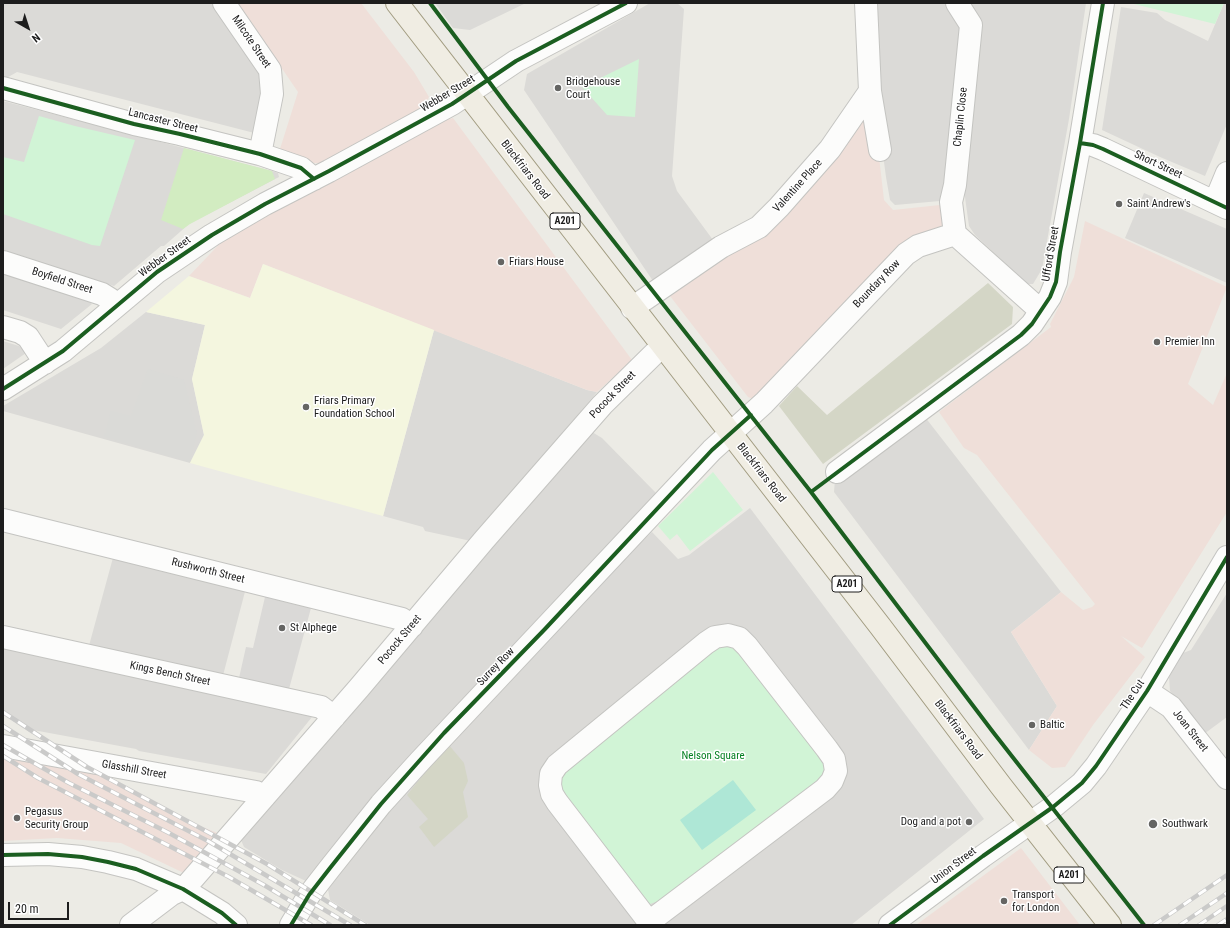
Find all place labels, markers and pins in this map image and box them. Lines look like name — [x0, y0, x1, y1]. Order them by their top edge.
place label: Bridgehouse Court — [566, 75, 620, 101]
marker: Bridgehouse Court — [553, 83, 563, 93]
place label: Saint Andrew's — [1127, 197, 1191, 211]
marker: Saint Andrew's — [1114, 199, 1124, 209]
place label: Friars House — [509, 255, 564, 269]
marker: Friars House — [496, 257, 506, 267]
place label: Premier Inn — [1165, 335, 1215, 349]
marker: Premier Inn — [1152, 337, 1162, 347]
place label: Friars Primary Foundation School — [314, 394, 395, 420]
marker: Friars Primary Foundation School — [301, 402, 311, 412]
place label: St Alphege — [290, 621, 337, 635]
marker: St Alphege — [277, 623, 287, 633]
place label: Baltic — [1040, 718, 1065, 732]
marker: Baltic — [1027, 720, 1037, 730]
place label: Pegasus Security Group — [25, 805, 89, 831]
marker: Pegasus Security Group — [12, 813, 22, 823]
place label: Dog and a pot — [901, 815, 961, 829]
marker: Dog and a pot — [964, 817, 974, 827]
place label: Southwark — [1162, 817, 1208, 831]
marker: Southwark — [1147, 818, 1159, 830]
place label: Transport for London — [1012, 888, 1059, 914]
marker: Transport for London — [999, 896, 1009, 906]

